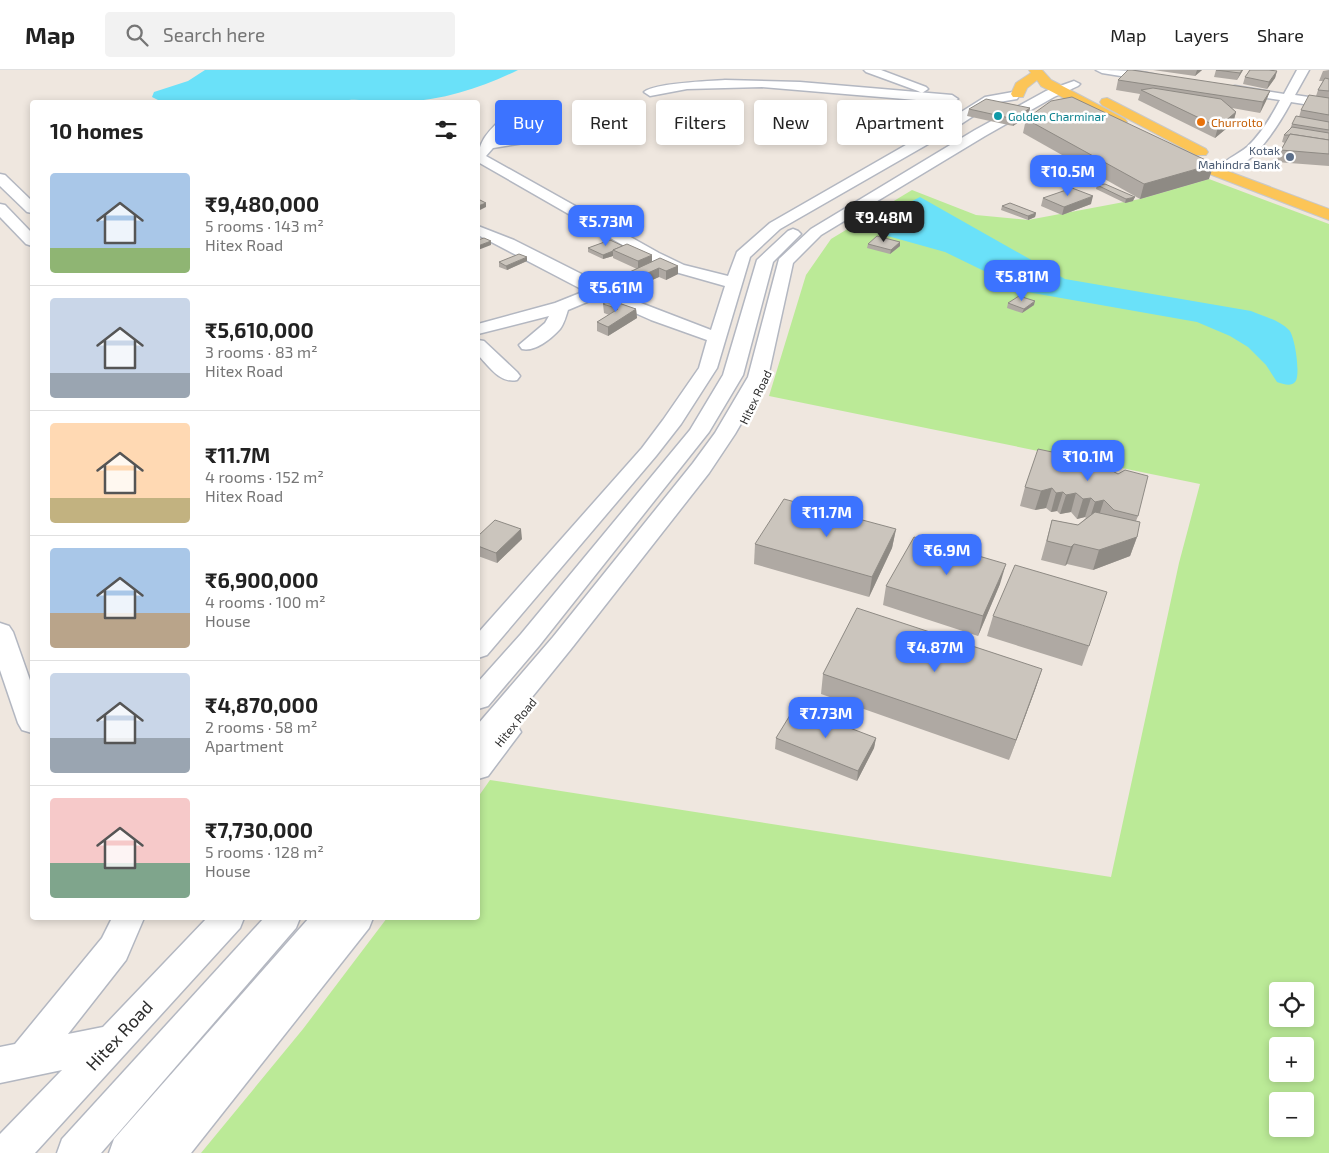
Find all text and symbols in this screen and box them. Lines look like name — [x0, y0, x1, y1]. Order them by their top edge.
search box — [105, 12, 455, 57]
text: Map — [25, 20, 75, 49]
icon: search — [123, 21, 151, 49]
text: Search here — [163, 23, 265, 46]
text: Map — [1110, 24, 1146, 46]
text: Layers — [1174, 24, 1229, 46]
text: Share — [1257, 24, 1304, 46]
chip: Buy — [495, 100, 562, 145]
chip: Rent — [572, 100, 646, 145]
chip: Filters — [656, 100, 744, 145]
chip: New — [754, 100, 827, 145]
chip: Apartment — [837, 100, 962, 145]
place label: Golden Charminar — [1008, 109, 1106, 123]
marker: Golden Charminar — [992, 110, 1004, 122]
place label: Churrolto — [1211, 115, 1263, 129]
icon: filters — [432, 116, 460, 144]
marker: Churrolto — [1195, 116, 1207, 128]
text: 10 homes — [50, 118, 143, 143]
place label: Kotak Mahindra Bank — [1198, 143, 1280, 171]
marker: Kotak Mahindra Bank — [1284, 151, 1296, 163]
pin: ₹10.5M — [1027, 154, 1109, 197]
text: ₹10.5M — [1041, 161, 1095, 180]
text: ₹9,480,000 — [205, 191, 319, 216]
icon: home — [90, 193, 150, 253]
pin: ₹9.48M — [843, 200, 925, 243]
pin: ₹5.73M — [565, 204, 647, 247]
text: ₹9.48M — [855, 207, 913, 226]
text: ₹5.73M — [579, 211, 633, 230]
text: 5 rooms · 143 m² — [205, 216, 324, 235]
text: Hitex Road — [205, 235, 283, 254]
pin: ₹5.81M — [981, 260, 1063, 302]
text: ₹5.81M — [995, 266, 1049, 285]
pin: ₹5.61M — [575, 270, 657, 313]
text: ₹5.61M — [589, 277, 643, 296]
text: ₹5,610,000 — [205, 317, 314, 342]
icon: home — [90, 318, 150, 378]
text: 3 rooms · 83 m² — [205, 342, 318, 361]
text: Hitex Road — [205, 361, 283, 380]
street label: Hitex Road — [736, 368, 774, 426]
pin: ₹10.1M — [1047, 440, 1129, 482]
text: ₹11.7M — [205, 442, 270, 467]
icon: home — [90, 443, 150, 503]
text: ₹10.1M — [1062, 446, 1114, 465]
text: 4 rooms · 152 m² — [205, 467, 324, 486]
text: Hitex Road — [205, 486, 283, 505]
pin: ₹11.7M — [786, 496, 868, 538]
text: ₹11.7M — [802, 502, 852, 521]
pin: ₹6.9M — [912, 534, 982, 576]
text: ₹6.9M — [924, 540, 970, 559]
text: ₹6,900,000 — [205, 567, 319, 592]
icon: home — [90, 568, 150, 628]
text: 4 rooms · 100 m² — [205, 592, 326, 611]
text: House — [205, 611, 251, 630]
pin: ₹4.87M — [894, 630, 976, 673]
text: ₹4.87M — [907, 637, 963, 656]
text: ₹4,870,000 — [205, 692, 318, 717]
icon: home — [90, 693, 150, 753]
street label: Hitex Road — [491, 695, 539, 749]
pin: ₹7.73M — [785, 696, 867, 739]
text: ₹7.73M — [800, 703, 852, 722]
text: 2 rooms · 58 m² — [205, 717, 318, 736]
text: Apartment — [205, 736, 284, 755]
text: ₹7,730,000 — [205, 817, 313, 842]
icon: home — [90, 818, 150, 878]
text: 5 rooms · 128 m² — [205, 842, 324, 861]
text: House — [205, 861, 251, 880]
map controls — [1269, 982, 1314, 1137]
button: locate — [1269, 982, 1314, 1027]
street label: Hitex Road — [81, 995, 157, 1075]
button: + — [1269, 1037, 1314, 1082]
button: − — [1269, 1092, 1314, 1137]

